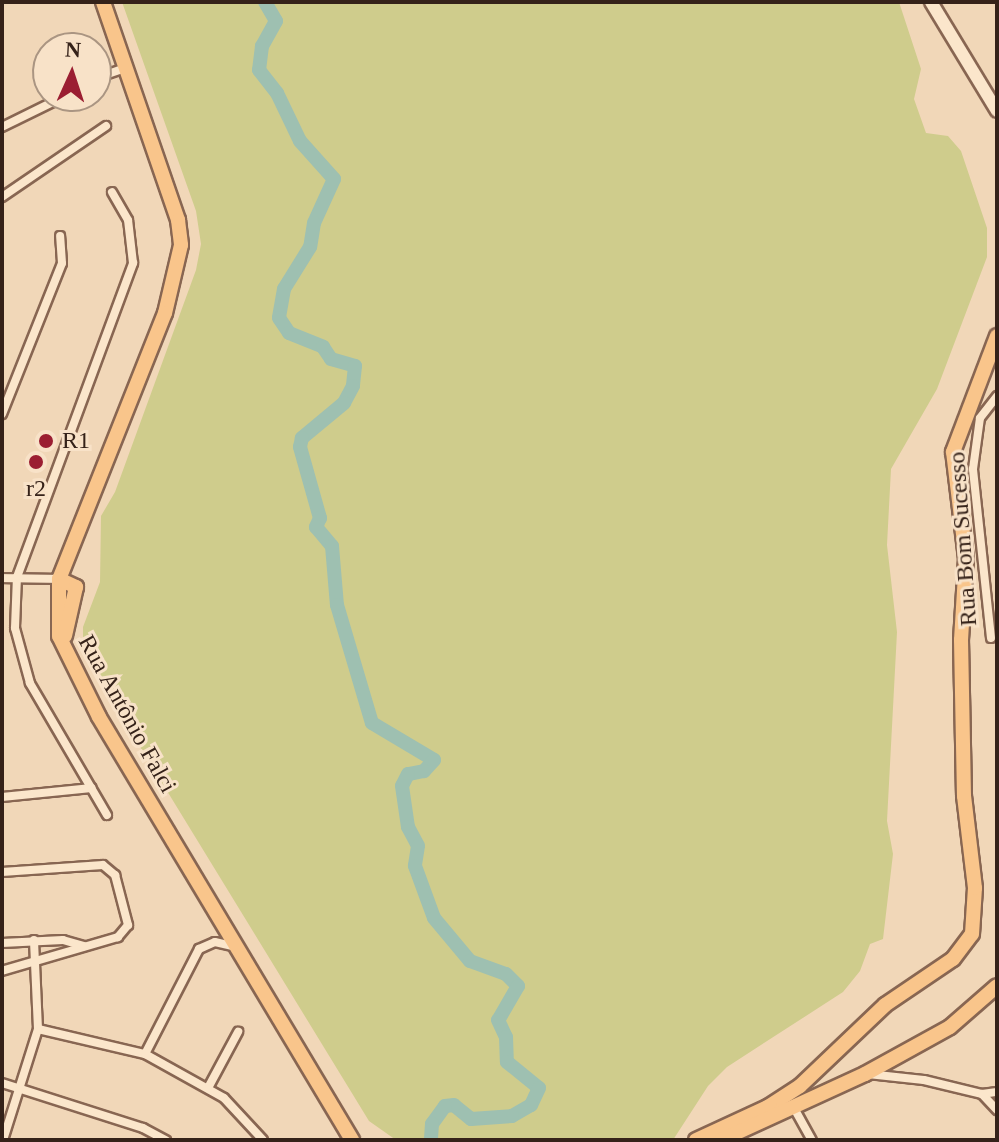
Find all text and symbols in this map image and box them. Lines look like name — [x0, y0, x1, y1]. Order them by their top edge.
north arrow — [32, 32, 112, 112]
text: N — [65, 37, 82, 62]
place label: R1 — [62, 427, 90, 455]
marker: R1 — [37, 432, 55, 450]
street label: Rua Bom Sucesso — [943, 451, 983, 627]
marker: r2 — [27, 453, 45, 471]
place label: r2 — [26, 475, 46, 503]
street label: Rua Antônio Falci — [71, 629, 183, 799]

